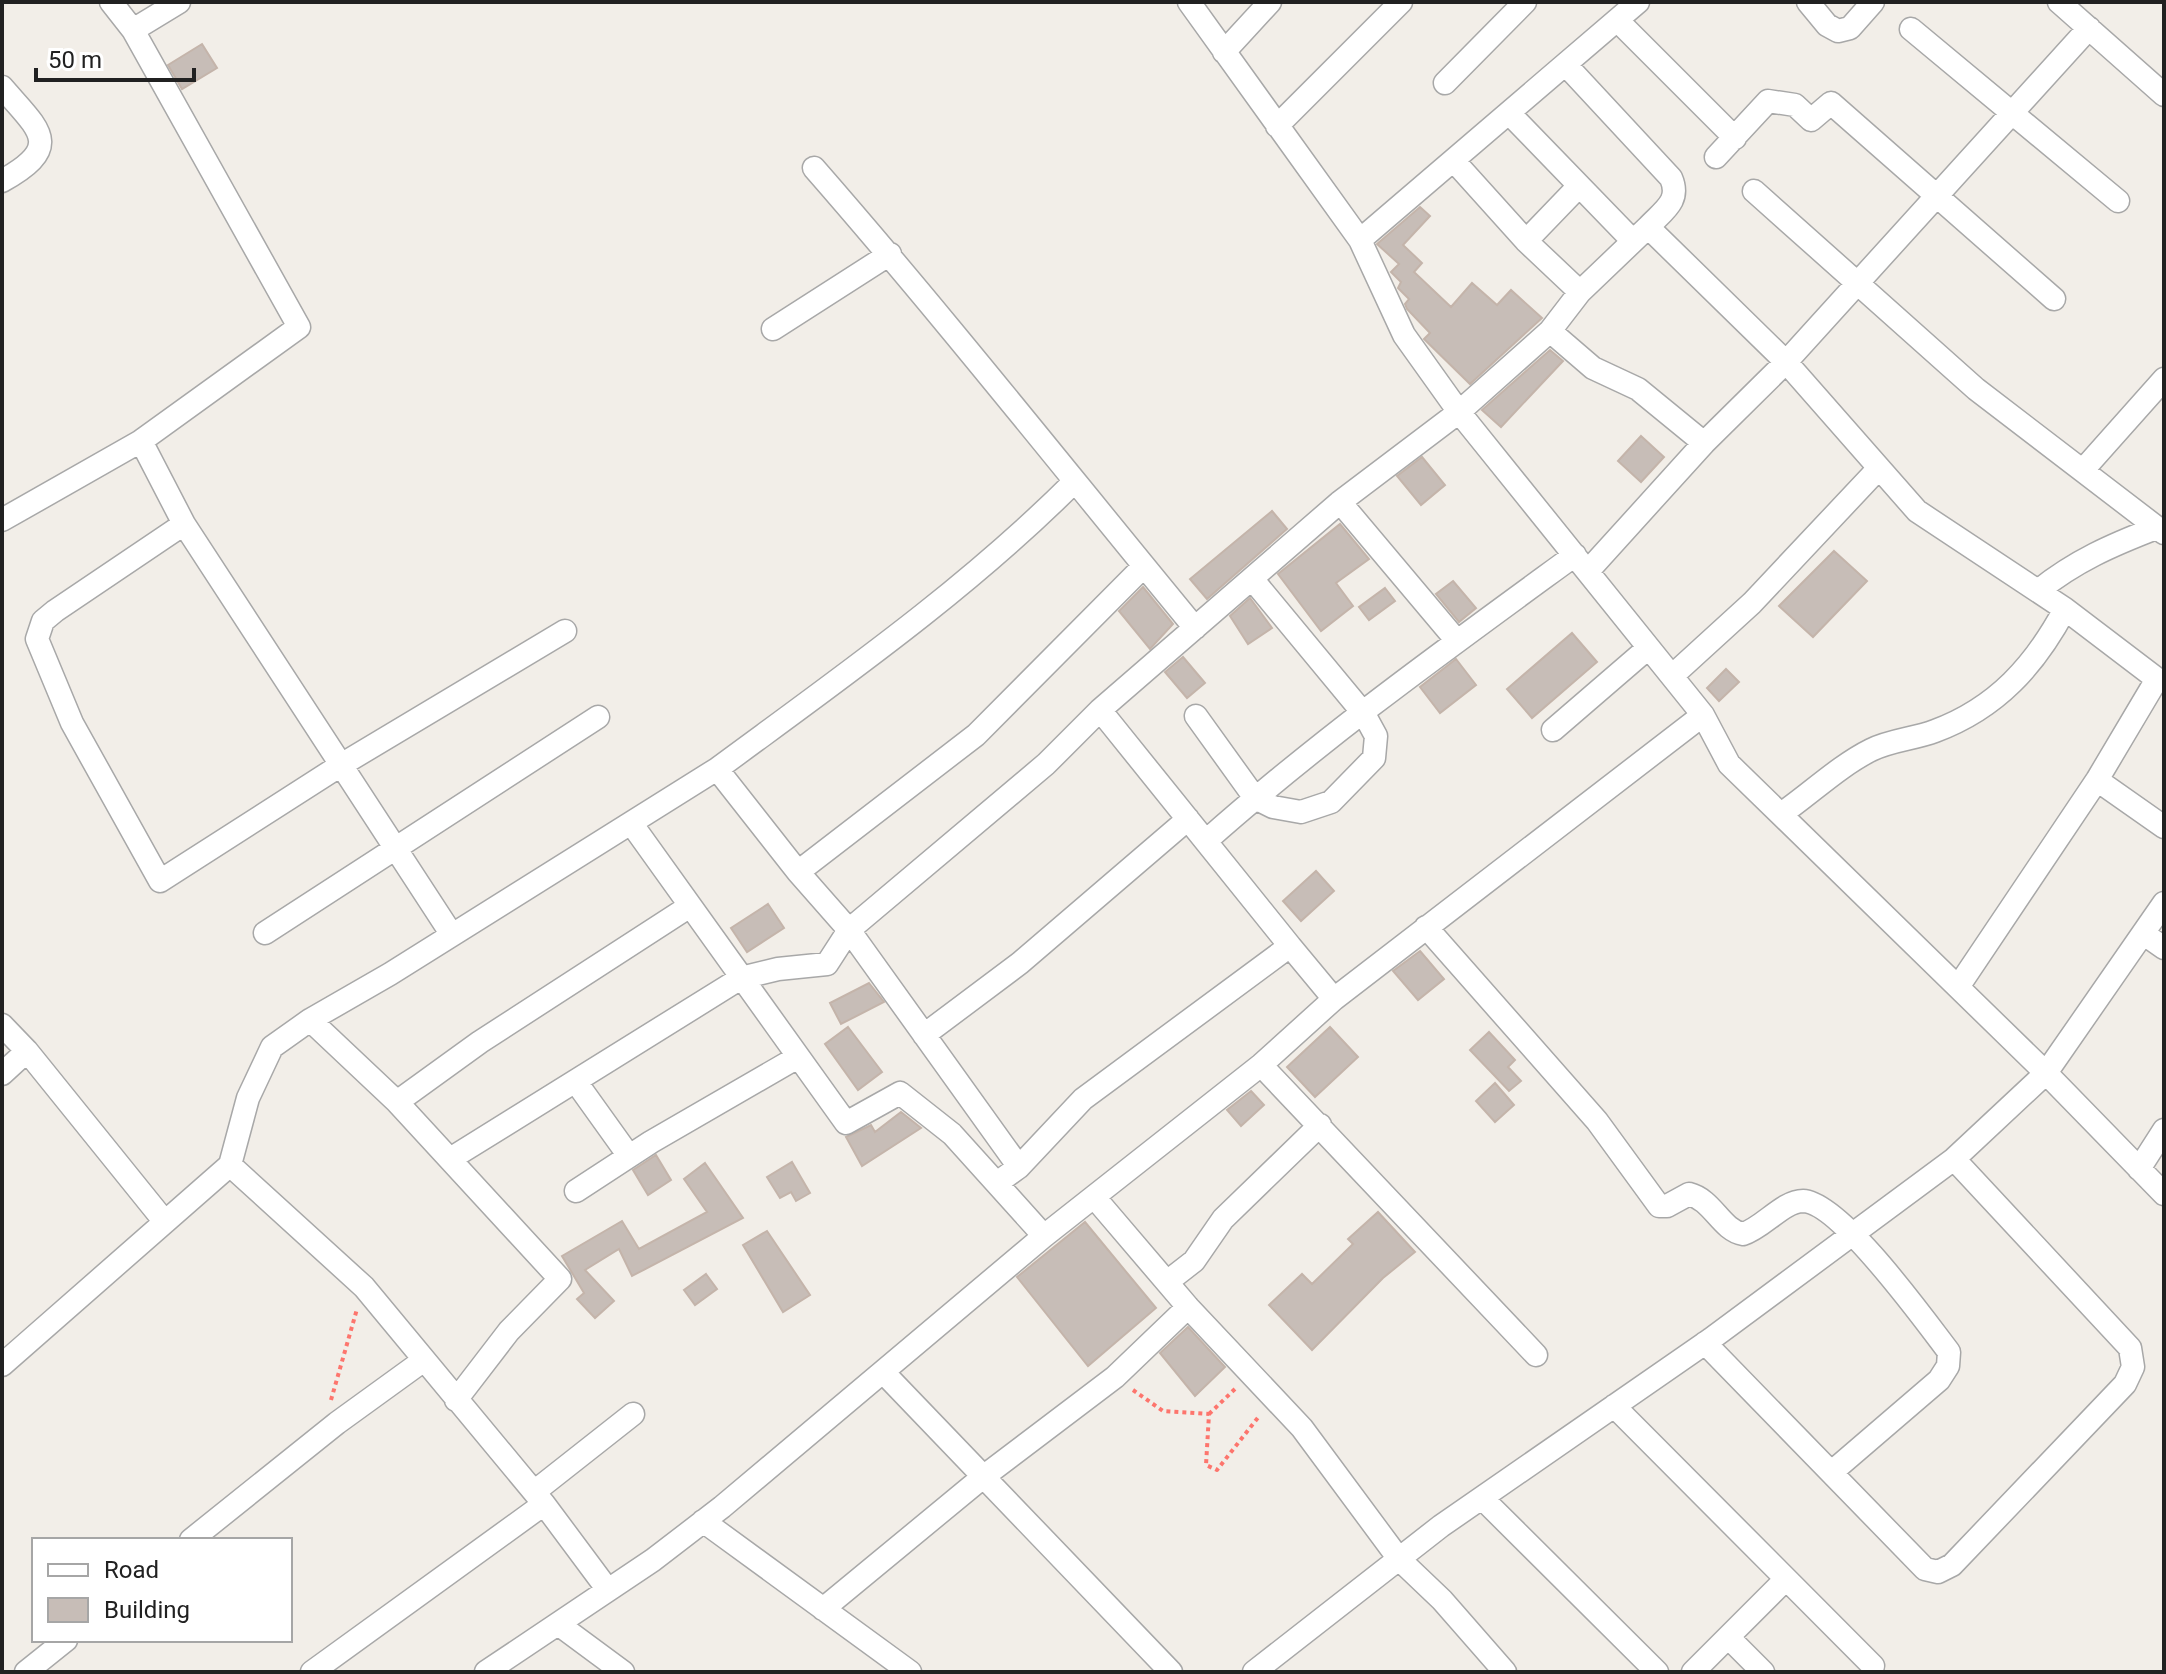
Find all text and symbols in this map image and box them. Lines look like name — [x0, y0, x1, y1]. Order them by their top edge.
scale bar — [36, 32, 194, 82]
text: 50 m — [48, 46, 102, 74]
legend — [32, 1538, 292, 1642]
text: Road — [104, 1556, 159, 1584]
text: Building — [104, 1596, 190, 1624]

